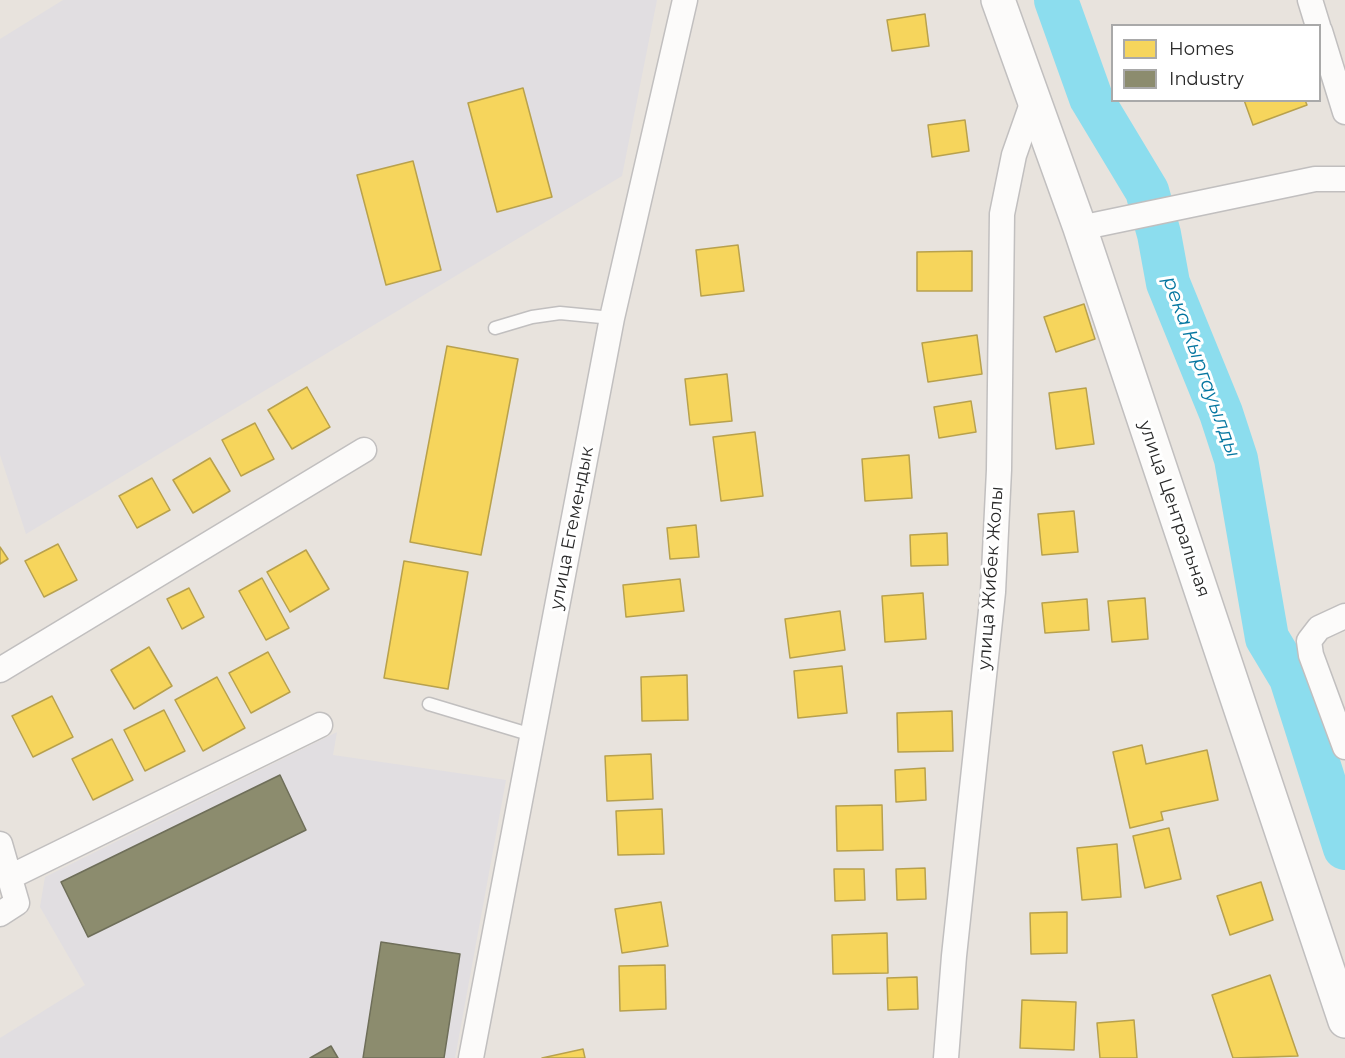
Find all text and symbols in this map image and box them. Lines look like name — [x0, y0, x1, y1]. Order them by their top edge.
legend — [1111, 24, 1321, 102]
text: Homes — [1169, 38, 1234, 60]
text: Industry — [1169, 68, 1244, 90]
water label: река Кыргауылды — [1157, 273, 1245, 461]
street label: улица Центральная — [1134, 418, 1214, 600]
street label: улица Егемендык — [546, 445, 598, 611]
street label: улица Жибек Жолы — [974, 485, 1008, 671]

